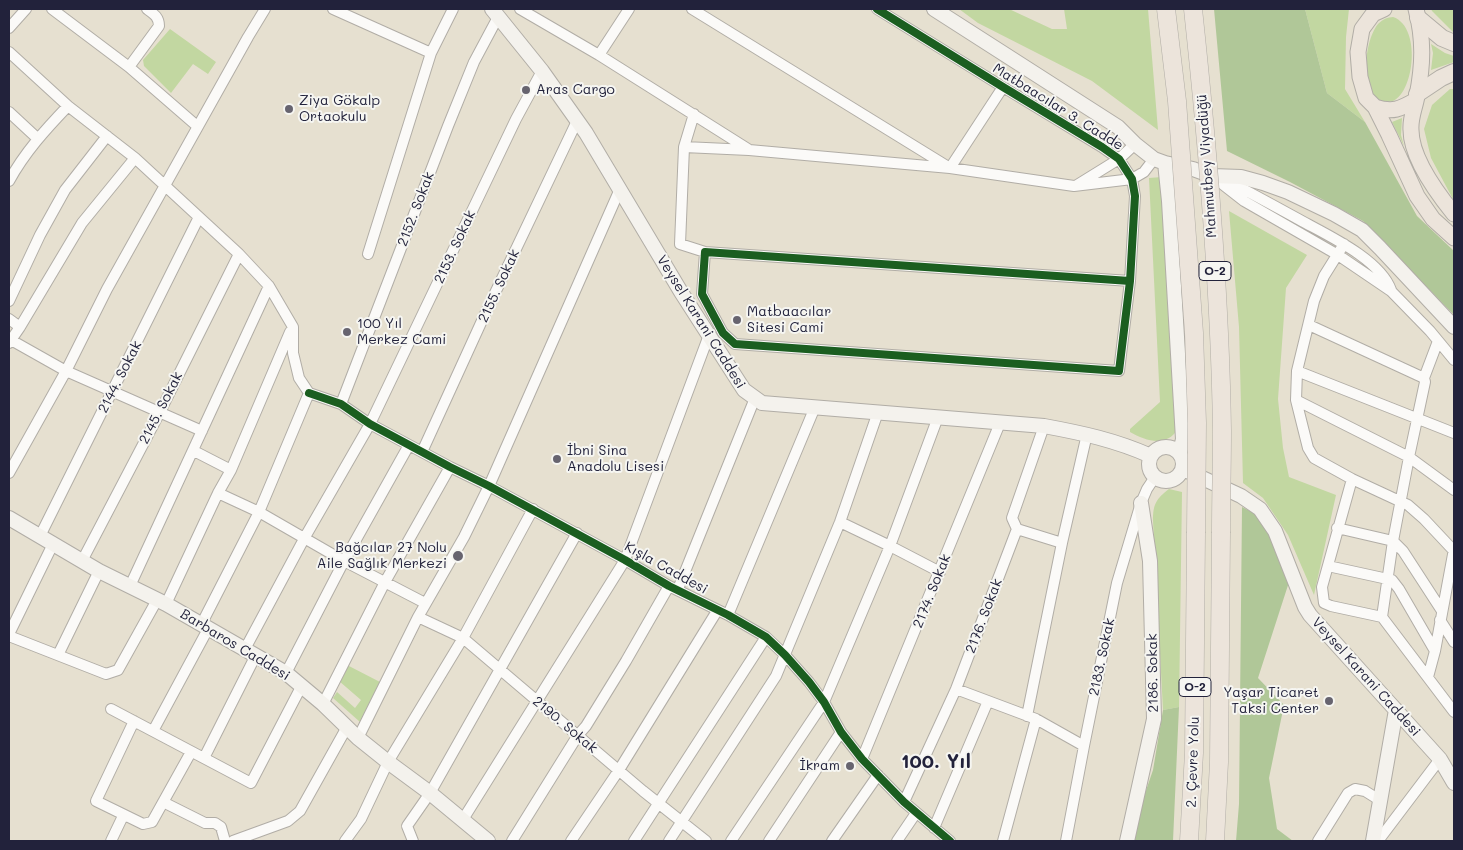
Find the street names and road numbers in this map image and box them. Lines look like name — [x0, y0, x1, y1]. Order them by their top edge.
street label: Matbaacılar 3. Cadde — [990, 60, 1126, 154]
street label: Mahmutbey Viyadüğü — [1194, 94, 1220, 238]
street label: 2152. Sokak — [394, 169, 438, 249]
street label: 2153. Sokak — [431, 208, 479, 286]
street label: 2155. Sokak — [475, 247, 523, 325]
street label: Veysel Karani Caddesi — [653, 252, 749, 392]
road number: O-2 — [1199, 262, 1231, 280]
street label: 2144. Sokak — [95, 338, 145, 416]
street label: 2145. Sokak — [136, 369, 186, 447]
street label: Kışla Caddesi — [621, 538, 711, 598]
street label: 2174. Sokak — [910, 551, 954, 631]
street label: 2176. Sokak — [962, 576, 1006, 656]
street label: Barbaros Caddesi — [177, 606, 293, 684]
street label: Veysel Karani Caddesi — [1308, 614, 1424, 740]
street label: 2183. Sokak — [1086, 617, 1118, 697]
street label: 2186. Sokak — [1144, 633, 1162, 713]
road number: O-2 — [1179, 678, 1211, 696]
street label: 2190. Sokak — [529, 693, 601, 757]
street label: 2. Çevre Yolu — [1183, 716, 1203, 808]

